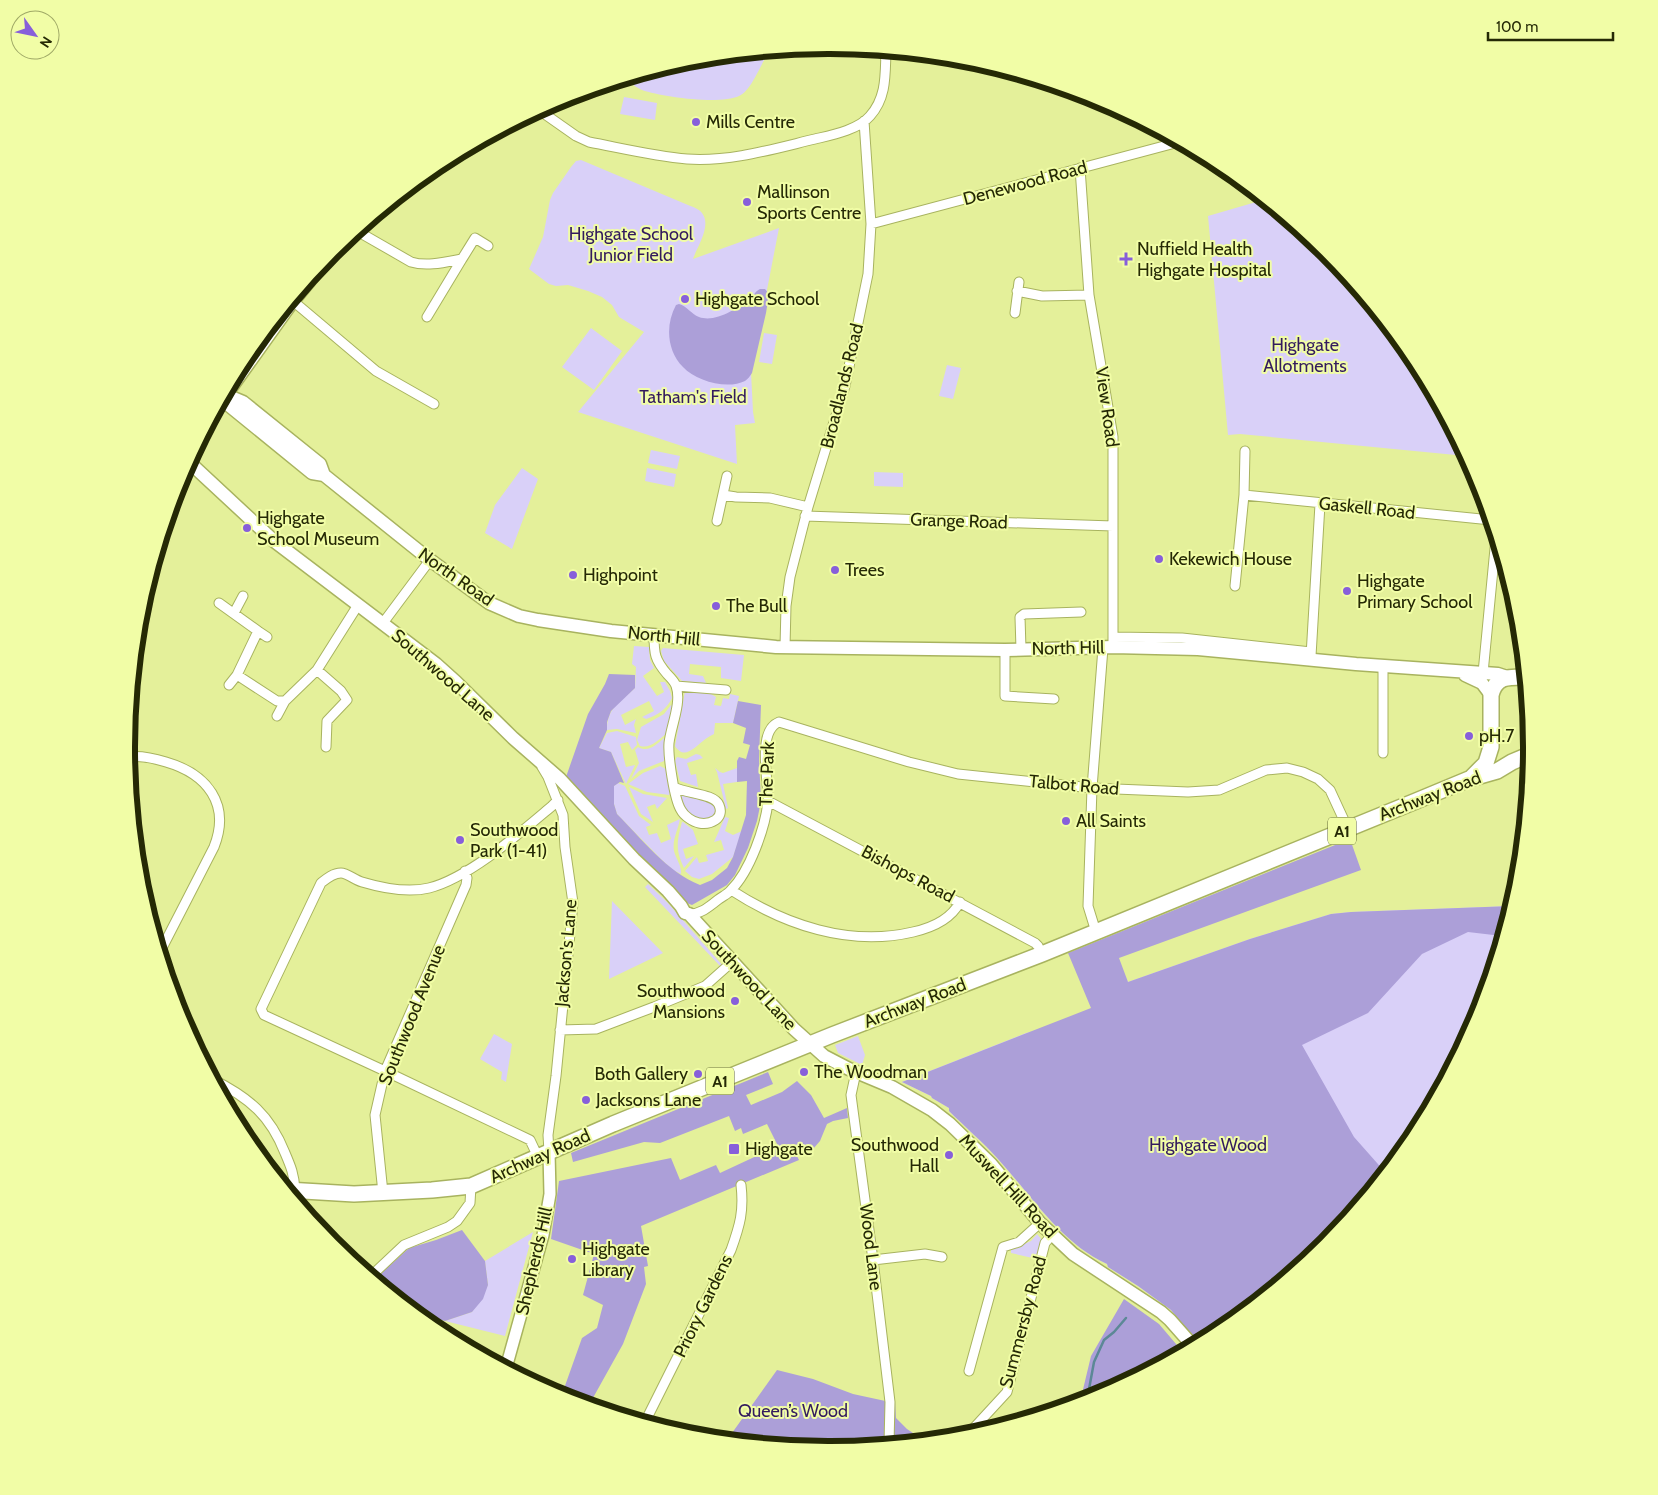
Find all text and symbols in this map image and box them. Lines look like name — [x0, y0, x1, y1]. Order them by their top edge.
north arrow — [10, 10, 60, 60]
scale bar — [1488, 10, 1613, 42]
text: 100 m — [1496, 18, 1538, 36]
text: N — [36, 33, 56, 51]
place label: Mills Centre — [706, 111, 795, 133]
marker: Mills Centre — [690, 116, 702, 128]
street label: Denewood Road — [961, 156, 1089, 210]
place label: Mallinson Sports Centre — [757, 181, 861, 224]
marker: Mallinson Sports Centre — [741, 196, 753, 208]
park label: Highgate School Junior Field — [569, 223, 694, 266]
place label: Nuffield Health Highgate Hospital — [1137, 238, 1272, 281]
marker: Nuffield Health Highgate Hospital — [1119, 252, 1133, 266]
place label: Highgate School — [695, 288, 820, 310]
marker: Highgate School — [679, 293, 691, 305]
street label: Broadlands Road — [816, 321, 868, 451]
park label: Highgate Allotments — [1263, 334, 1347, 377]
street label: View Road — [1090, 365, 1124, 449]
park label: Tatham's Field — [639, 386, 747, 408]
street label: Gaskell Road — [1318, 492, 1416, 524]
place label: Highgate School Museum — [257, 507, 379, 550]
street label: Grange Road — [910, 508, 1008, 534]
marker: Highgate School Museum — [241, 522, 253, 534]
street label: North Road — [414, 543, 498, 611]
place label: Kekewich House — [1169, 548, 1292, 570]
marker: Kekewich House — [1153, 553, 1165, 565]
place label: Trees — [845, 559, 884, 581]
place label: Highpoint — [583, 564, 658, 586]
marker: Trees — [829, 564, 841, 576]
marker: Highpoint — [567, 569, 579, 581]
place label: Highgate Primary School — [1357, 570, 1473, 613]
marker: Highgate Primary School — [1341, 585, 1353, 597]
place label: The Bull — [726, 595, 788, 617]
marker: The Bull — [710, 600, 722, 612]
street label: North Hill — [627, 621, 702, 651]
street label: Southwood Lane — [387, 624, 499, 726]
street label: North Hill — [1031, 636, 1105, 660]
place label: pH.7 — [1479, 725, 1514, 747]
marker: pH.7 — [1463, 730, 1475, 742]
street label: The Park — [755, 740, 779, 807]
street label: Archway Road — [1376, 766, 1484, 826]
street label: Talbot Road — [1028, 770, 1120, 800]
place label: All Saints — [1076, 810, 1146, 832]
marker: All Saints — [1060, 815, 1072, 827]
road number: A1 — [1328, 818, 1356, 844]
place label: Southwood Park (1-41) — [470, 819, 558, 862]
marker: Southwood Park (1-41) — [454, 834, 466, 846]
street label: Bishops Road — [858, 840, 958, 908]
street label: Jackson's Lane — [550, 898, 582, 1009]
street label: Southwood Lane — [697, 925, 801, 1035]
street label: Southwood Avenue — [374, 942, 450, 1088]
street label: Archway Road — [861, 973, 969, 1033]
place label: Southwood Mansions — [637, 980, 725, 1023]
marker: Southwood Mansions — [729, 995, 741, 1007]
place label: The Woodman — [814, 1061, 927, 1083]
place label: Both Gallery — [594, 1063, 688, 1085]
marker: The Woodman — [798, 1066, 810, 1078]
marker: Both Gallery — [692, 1068, 704, 1080]
road number: A1 — [706, 1068, 734, 1094]
place label: Jacksons Lane — [595, 1089, 701, 1111]
marker: Jacksons Lane — [580, 1094, 592, 1106]
street label: Archway Road — [486, 1124, 594, 1188]
street label: Muswell Hill Road — [954, 1130, 1062, 1242]
place label: Southwood Hall — [851, 1134, 940, 1177]
park label: Highgate Wood — [1149, 1134, 1267, 1156]
place label: Highgate — [745, 1138, 813, 1160]
marker: Highgate — [727, 1142, 741, 1156]
marker: Southwood Hall — [943, 1149, 955, 1161]
street label: Wood Lane — [855, 1202, 887, 1292]
street label: Shepherds Hill — [511, 1204, 557, 1317]
place label: Highgate Library — [582, 1238, 650, 1281]
street label: Priory Gardens — [669, 1251, 737, 1361]
marker: Highgate Library — [566, 1253, 578, 1265]
street label: Summersby Road — [995, 1254, 1051, 1390]
park label: Queen’s Wood — [738, 1400, 848, 1422]

